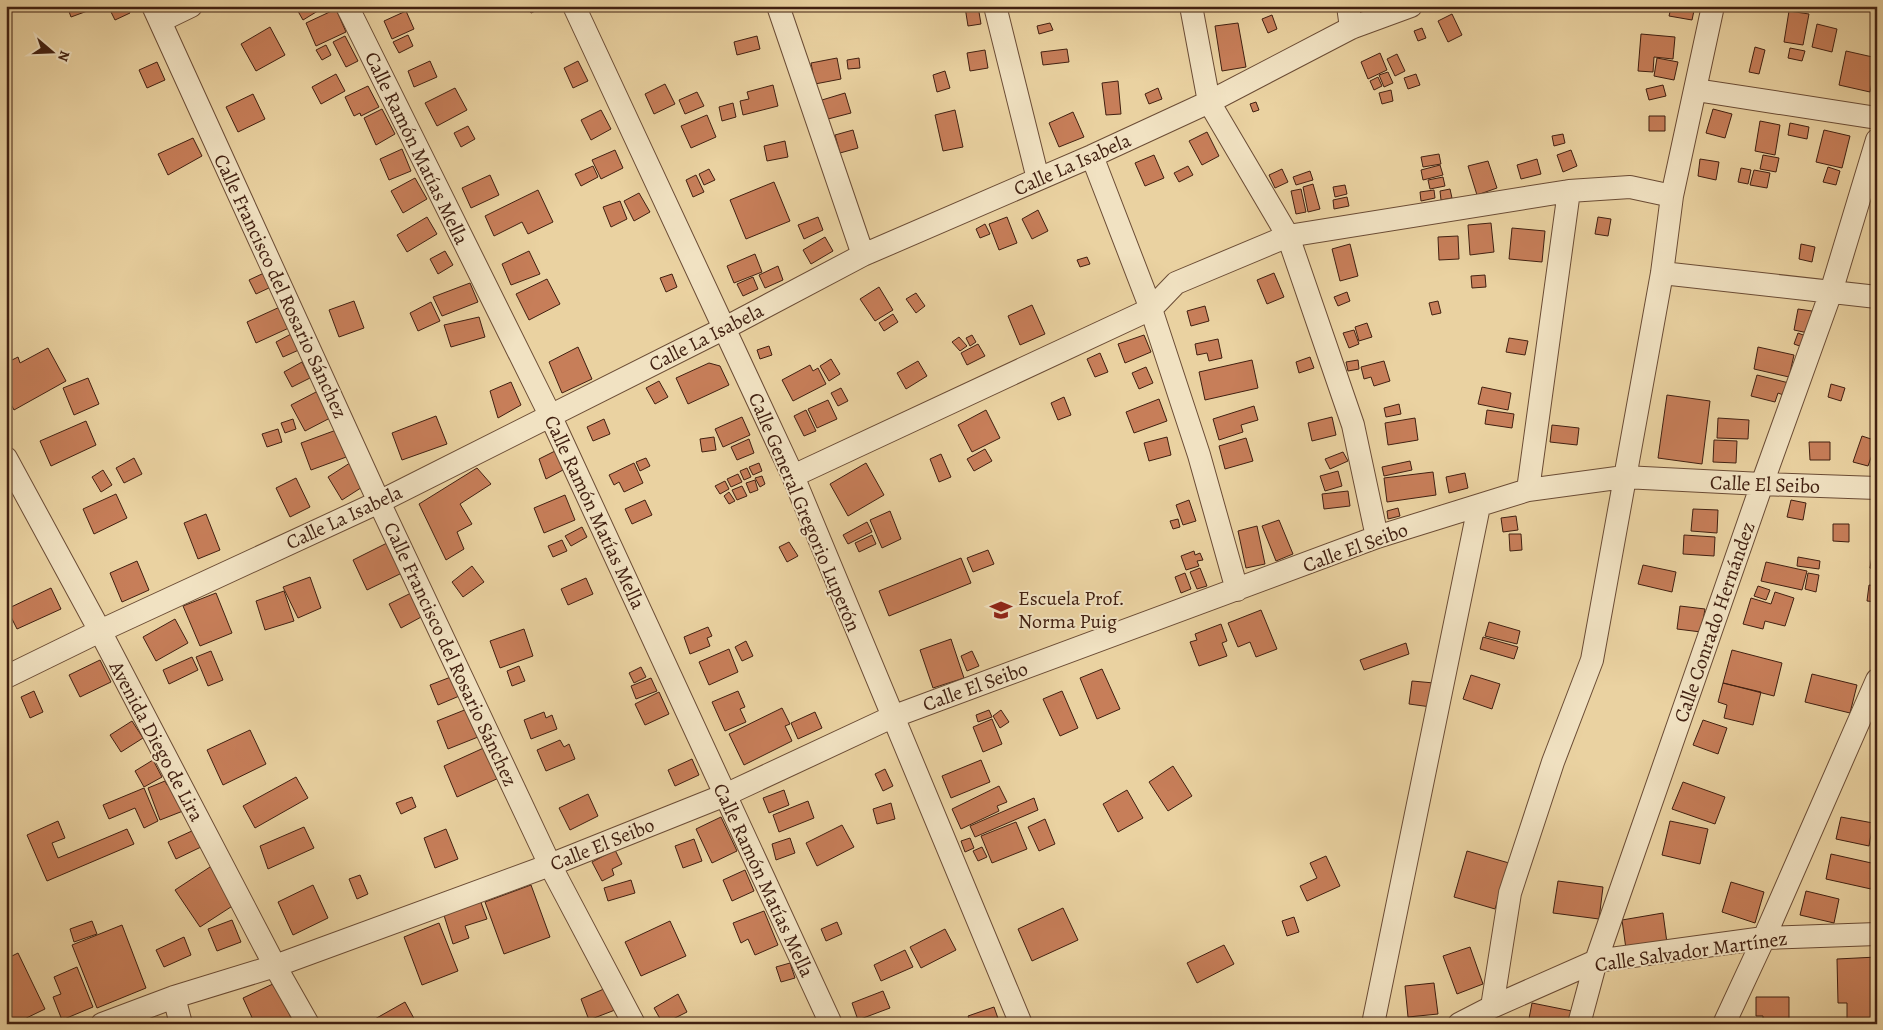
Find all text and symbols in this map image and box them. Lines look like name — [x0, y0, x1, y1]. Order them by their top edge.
north arrow — [28, 28, 78, 78]
street label: Calle Ramón Matías Mella — [358, 47, 475, 250]
text: N — [53, 48, 74, 64]
street label: Calle La Isabela — [1009, 126, 1136, 202]
street label: Calle Francisco del Rosario Sánchez — [207, 150, 354, 423]
street label: Calle La Isabela — [644, 297, 769, 378]
street label: Calle General Gregorio Luperón — [742, 389, 867, 636]
street label: Calle Ramón Matías Mella — [538, 411, 652, 614]
street label: Calle El Seibo — [1709, 469, 1821, 500]
street label: Calle La Isabela — [282, 478, 407, 556]
street label: Calle El Seibo — [1299, 516, 1412, 579]
street label: Calle Francisco del Rosario Sánchez — [377, 518, 524, 791]
street label: Calle Conrado Hernández — [1667, 518, 1761, 726]
place label: Escuela Prof. Norma Puig — [1018, 585, 1125, 635]
school or university icon: Escuela Prof. Norma Puig — [988, 597, 1014, 623]
street label: Avenida Diego de Lira — [102, 655, 211, 827]
street label: Calle El Seibo — [919, 655, 1032, 718]
street label: Calle Ramón Matías Mella — [707, 779, 821, 982]
street label: Calle El Seibo — [546, 811, 658, 878]
street label: Calle Salvador Martínez — [1593, 925, 1789, 978]

